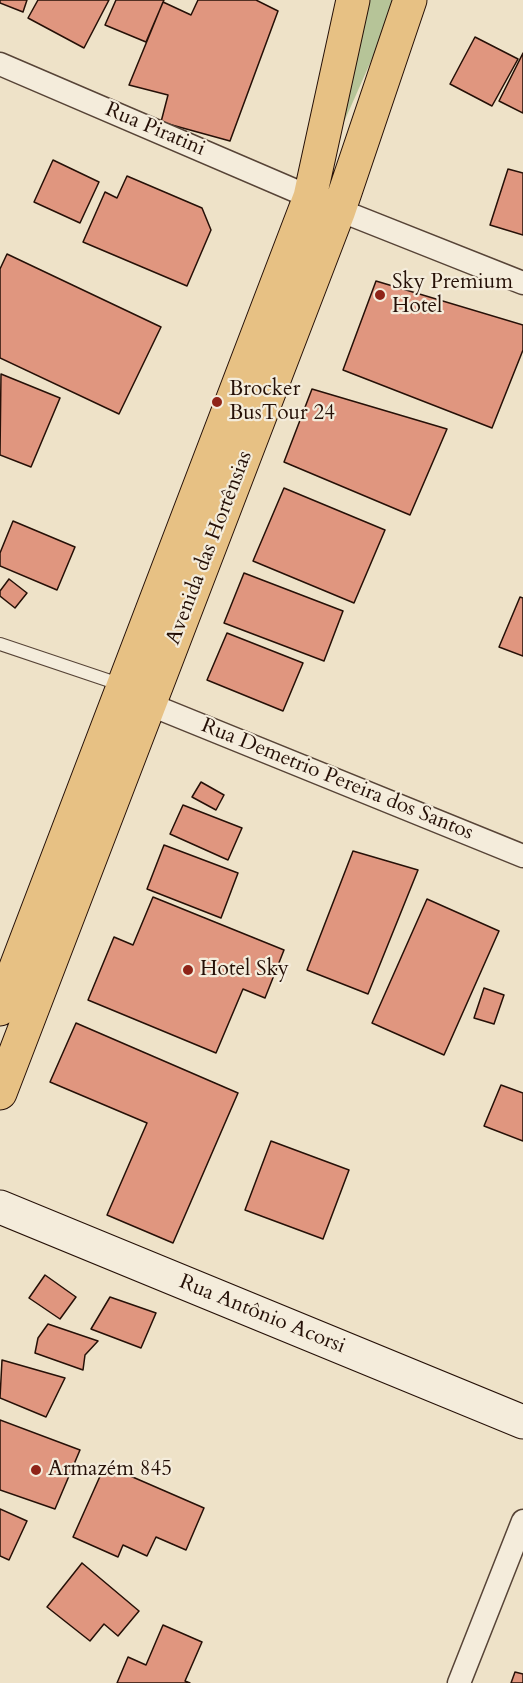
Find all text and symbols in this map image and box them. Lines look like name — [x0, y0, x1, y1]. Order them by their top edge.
street label: Rua Piratini — [101, 98, 209, 162]
place label: Sky Premium Hotel — [392, 270, 513, 320]
marker: Sky Premium Hotel — [373, 288, 387, 302]
place label: Brocker BusTour 24 — [229, 377, 335, 427]
marker: Brocker BusTour 24 — [210, 395, 224, 409]
street label: Avenida das Hortênsias — [161, 448, 259, 648]
street label: Rua Demetrio Pereira dos Santos — [197, 714, 477, 846]
place label: Hotel Sky — [200, 957, 289, 983]
marker: Hotel Sky — [181, 963, 195, 977]
street label: Rua Antônio Acorsi — [175, 1270, 349, 1360]
place label: Armazém 845 — [48, 1457, 172, 1483]
marker: Armazém 845 — [29, 1463, 43, 1477]

